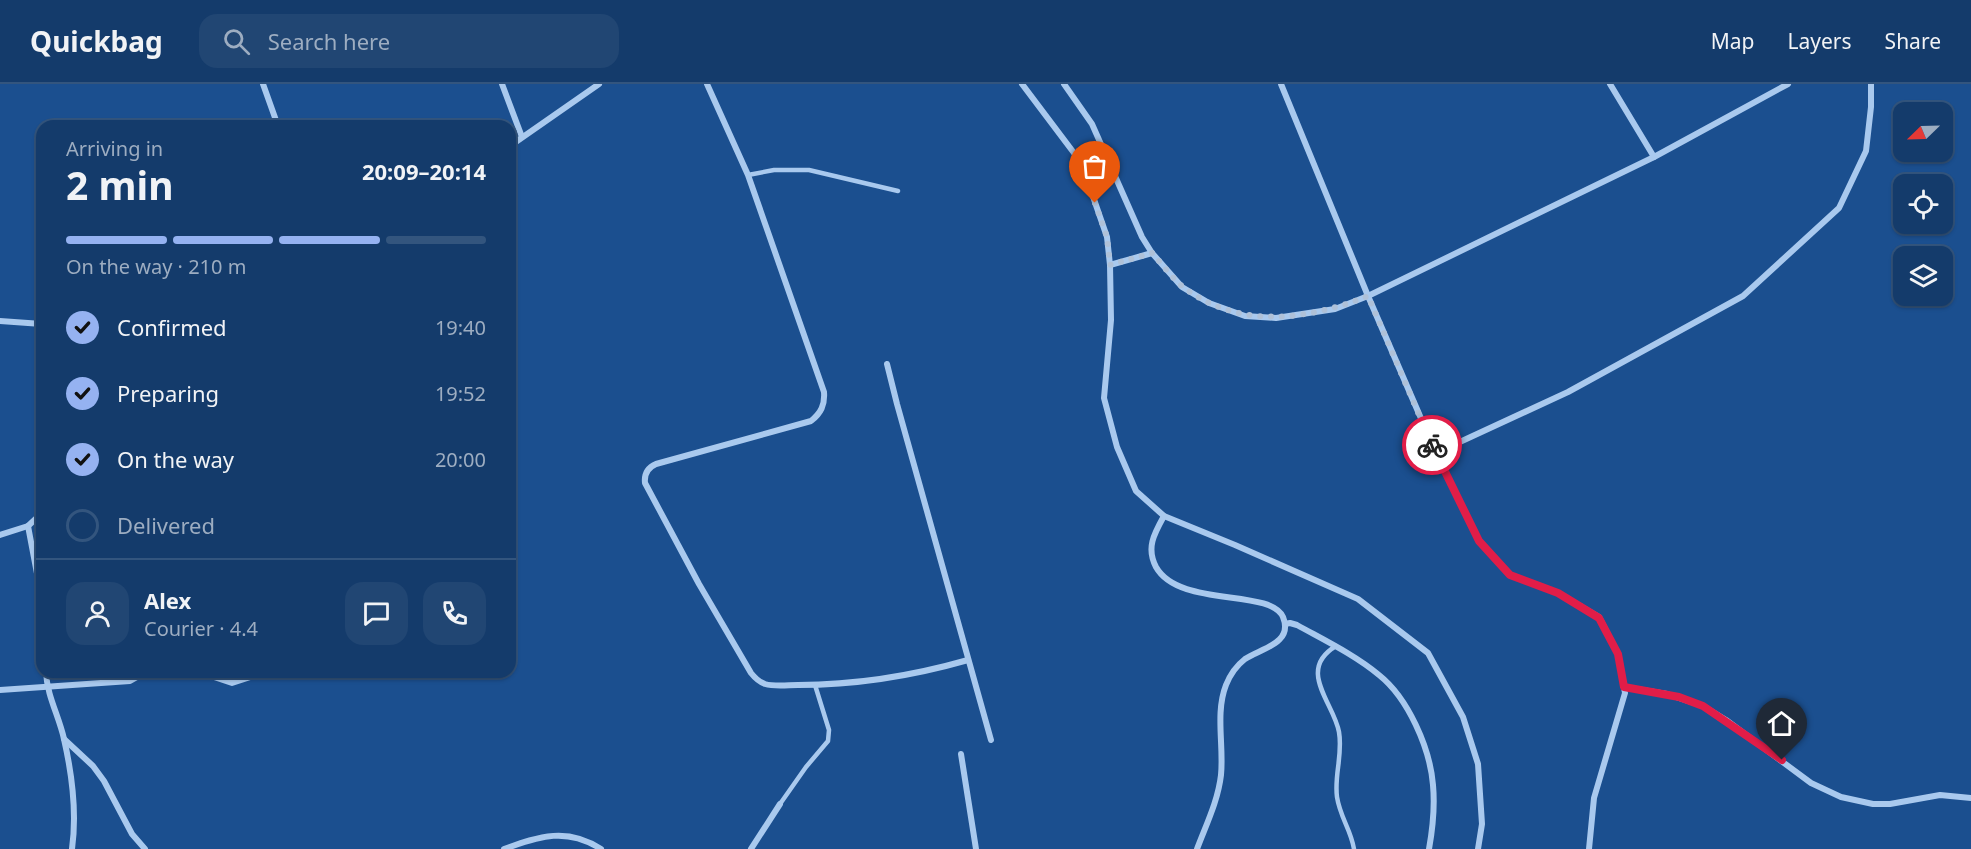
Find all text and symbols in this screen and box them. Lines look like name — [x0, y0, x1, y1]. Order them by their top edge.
search box — [199, 14, 619, 68]
text: Quickbag — [30, 22, 163, 60]
icon: search — [220, 25, 253, 58]
text: Search here — [268, 26, 390, 56]
text: Map — [1711, 27, 1755, 55]
text: Layers — [1788, 27, 1852, 55]
text: Share — [1885, 27, 1941, 55]
north arrow — [1893, 102, 1953, 162]
map controls — [1893, 102, 1953, 306]
text: Arriving in — [66, 135, 163, 162]
pin — [1069, 141, 1120, 203]
icon: bag — [1078, 150, 1111, 183]
text: 20:09–20:14 — [362, 156, 486, 186]
text: 2 min — [66, 158, 173, 211]
button: locate — [1893, 174, 1953, 234]
button: layers — [1893, 246, 1953, 306]
text: On the way · 210 m — [66, 253, 246, 280]
icon: check — [66, 311, 99, 344]
text: Confirmed — [117, 312, 227, 342]
text: 19:40 — [435, 314, 486, 341]
icon: check — [66, 377, 99, 410]
text: Preparing — [117, 378, 219, 408]
text: 19:52 — [435, 380, 486, 407]
courier — [1402, 415, 1462, 475]
icon: bike — [1416, 429, 1449, 462]
icon: check — [66, 443, 99, 476]
text: On the way — [117, 444, 234, 474]
text: 20:00 — [435, 446, 486, 473]
text: Delivered — [117, 510, 215, 540]
button: person — [66, 582, 129, 645]
button: chat — [345, 582, 408, 645]
button: phone — [423, 582, 486, 645]
text: Alex — [144, 585, 191, 615]
text: Courier · 4.4 — [144, 615, 258, 642]
pin — [1756, 698, 1807, 760]
icon: home — [1765, 707, 1798, 740]

